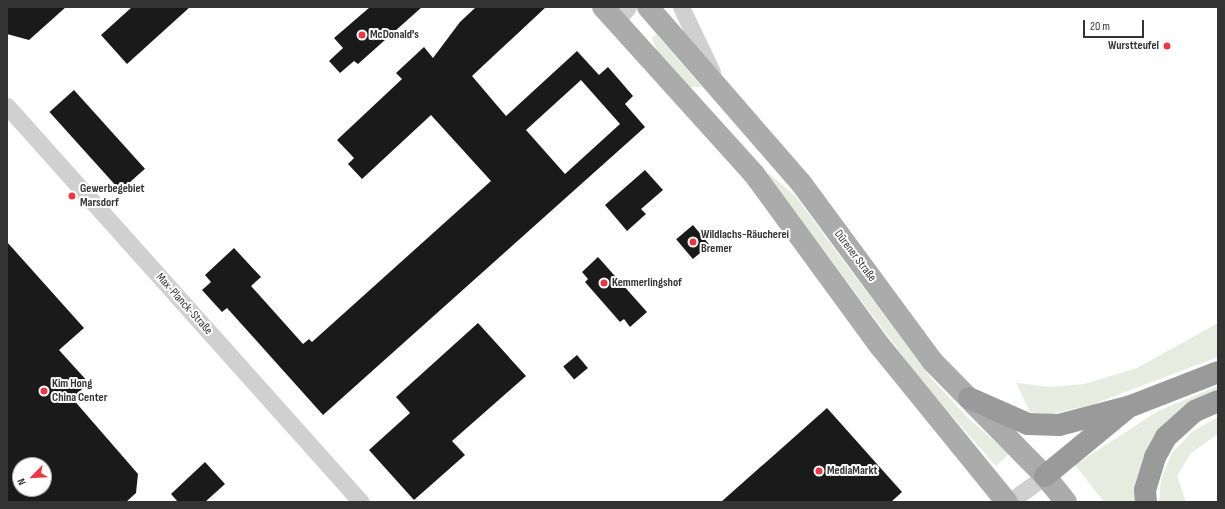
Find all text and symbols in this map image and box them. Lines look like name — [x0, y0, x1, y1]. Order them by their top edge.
scale bar — [1085, 12, 1146, 38]
text: 20 m — [1090, 19, 1110, 34]
place label: McDonald's — [370, 28, 419, 42]
marker: McDonald's — [357, 30, 367, 40]
place label: Wurstteufel — [1108, 39, 1159, 53]
marker: Wurstteufel — [1162, 41, 1172, 51]
place label: Gewerbegebiet Marsdorf — [80, 182, 145, 210]
marker: Gewerbegebiet Marsdorf — [67, 191, 77, 201]
street label: Dürener Straße — [831, 227, 879, 285]
place label: Wildlachs-Räucherei Bremer — [701, 228, 789, 256]
marker: Wildlachs-Räucherei Bremer — [688, 237, 698, 247]
street label: Max-Planck-Straße — [153, 270, 215, 338]
place label: Kemmerlingshof — [612, 276, 682, 290]
marker: Kemmerlingshof — [599, 278, 609, 288]
place label: Kim Hong China Center — [52, 377, 107, 405]
marker: Kim Hong China Center — [39, 386, 49, 396]
north arrow — [12, 457, 52, 497]
place label: MediaMarkt — [827, 464, 878, 478]
marker: MediaMarkt — [814, 466, 824, 476]
text: N — [14, 476, 29, 487]

